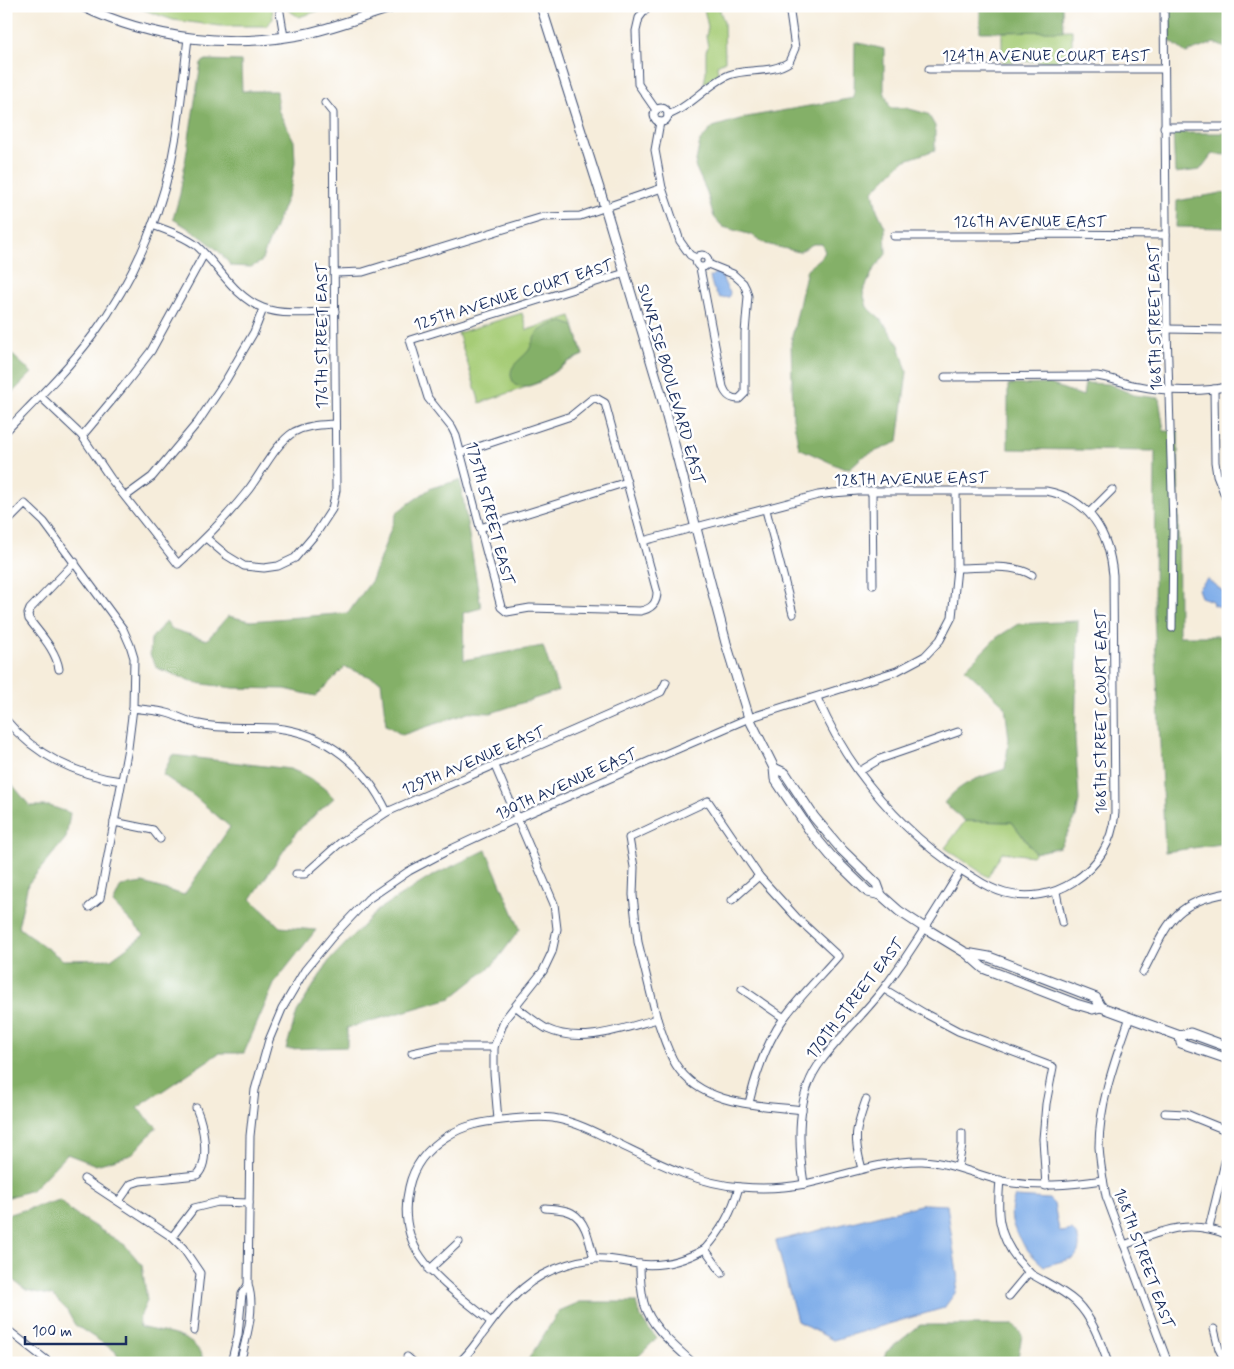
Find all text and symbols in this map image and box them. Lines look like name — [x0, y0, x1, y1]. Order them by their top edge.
street label: 124TH AVENUE COURT EAST — [942, 46, 1151, 67]
street label: 126TH AVENUE EAST — [954, 212, 1108, 233]
street label: 168TH STREET EAST — [1144, 242, 1167, 391]
street label: 125TH AVENUE COURT EAST — [411, 255, 617, 336]
street label: 176TH STREET EAST — [312, 262, 333, 409]
street label: SUNRISE BOULEVARD EAST — [632, 282, 710, 488]
street label: 175TH STREET EAST — [460, 439, 519, 588]
street label: 128TH AVENUE EAST — [834, 468, 989, 491]
street label: 168TH STREET COURT EAST — [1091, 609, 1112, 814]
street label: 129TH AVENUE EAST — [399, 721, 550, 801]
street label: 130TH AVENUE EAST — [492, 743, 642, 825]
street label: 170TH STREET EAST — [801, 933, 910, 1064]
street label: 168TH STREET EAST — [1108, 1185, 1179, 1333]
scale bar — [25, 1314, 126, 1346]
text: 100 m — [32, 1322, 72, 1342]

